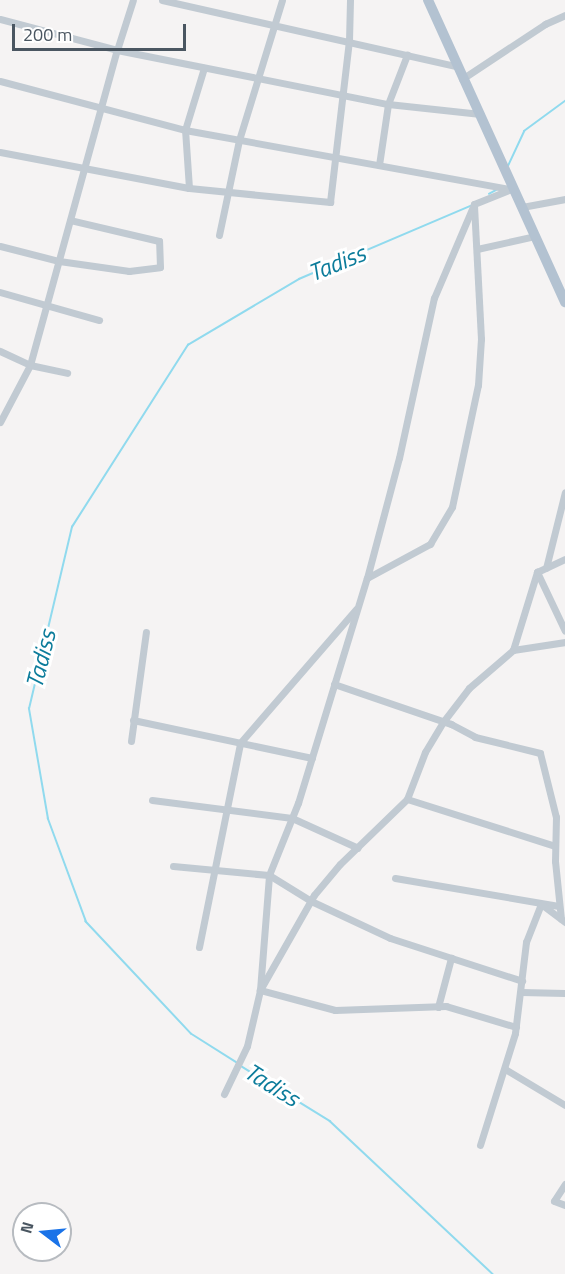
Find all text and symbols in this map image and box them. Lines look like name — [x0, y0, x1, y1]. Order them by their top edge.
scale bar — [15, 12, 189, 50]
text: 200 m — [23, 21, 72, 48]
water label: Tadiss — [304, 239, 370, 287]
water label: Tadiss — [20, 627, 62, 691]
water label: Tadiss — [239, 1057, 305, 1113]
north arrow — [12, 1202, 72, 1262]
text: N — [14, 1219, 40, 1236]

